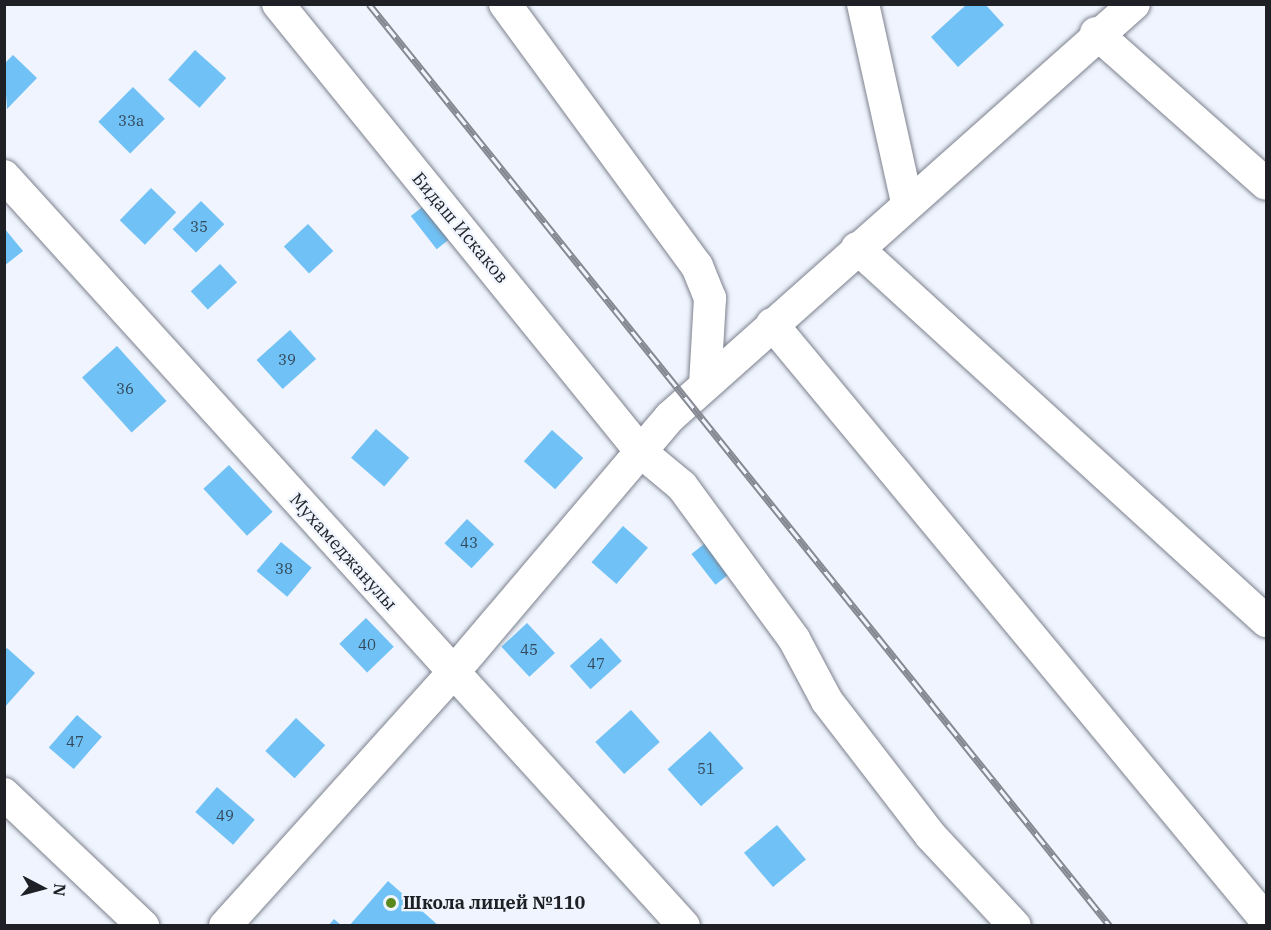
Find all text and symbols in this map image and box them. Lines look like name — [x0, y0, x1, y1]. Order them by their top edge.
house number: 33а — [118, 112, 144, 130]
street label: Бидаш Искаков — [407, 168, 513, 288]
house number: 35 — [190, 218, 208, 236]
house number: 39 — [278, 351, 296, 369]
house number: 36 — [116, 380, 134, 398]
street label: Мухамеджанулы — [285, 489, 401, 615]
house number: 43 — [460, 534, 478, 552]
house number: 38 — [275, 560, 293, 578]
house number: 40 — [358, 636, 376, 654]
house number: 45 — [520, 641, 538, 659]
house number: 47 — [587, 655, 605, 673]
house number: 47 — [66, 733, 84, 751]
house number: 51 — [697, 760, 715, 778]
house number: 49 — [216, 807, 234, 825]
north arrow — [12, 858, 72, 918]
text: N — [49, 883, 71, 897]
place label: Школа лицей №110 — [403, 892, 585, 914]
marker: Школа лицей №110 — [384, 896, 398, 910]

